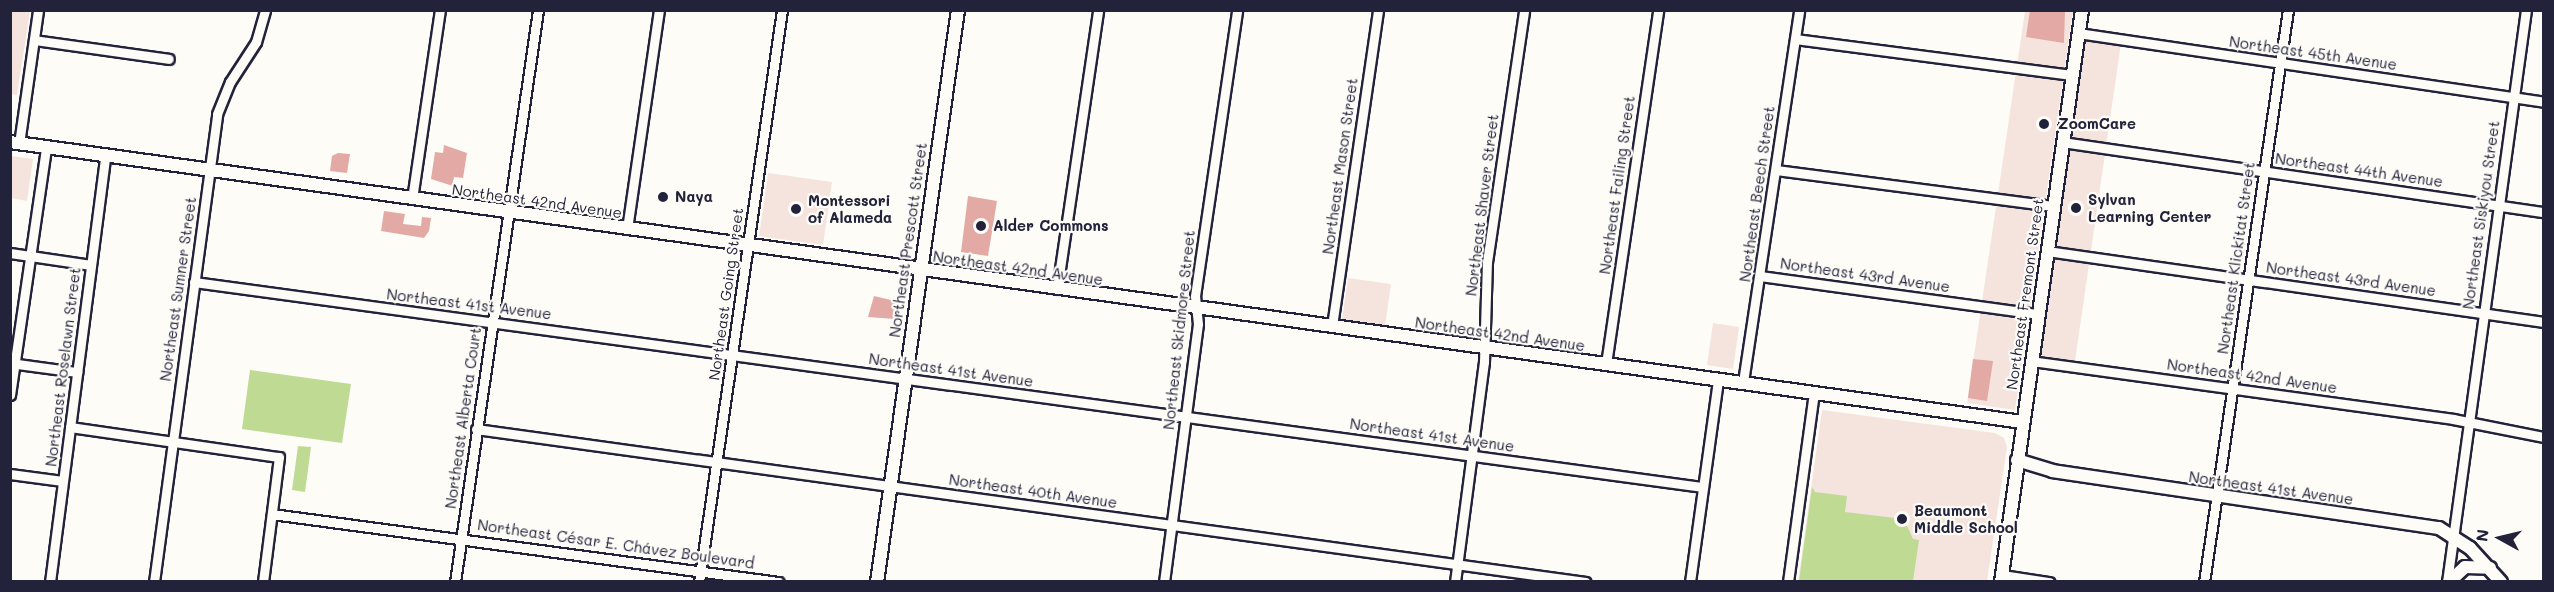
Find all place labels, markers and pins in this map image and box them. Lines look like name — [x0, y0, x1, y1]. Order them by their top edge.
marker: ZoomCare — [2035, 115, 2053, 133]
place label: ZoomCare — [2058, 115, 2136, 133]
place label: Naya — [675, 188, 713, 206]
marker: Naya — [656, 190, 670, 204]
place label: Sylvan Learning Center — [2088, 190, 2211, 225]
place label: Montessori of Alameda — [808, 191, 892, 226]
marker: Sylvan Learning Center — [2069, 201, 2083, 215]
marker: Montessori of Alameda — [789, 202, 803, 216]
place label: Alder Commons — [993, 217, 1108, 235]
marker: Alder Commons — [974, 219, 988, 233]
place label: Beaumont Middle School — [1914, 501, 2018, 536]
marker: Beaumont Middle School — [1895, 512, 1909, 526]

